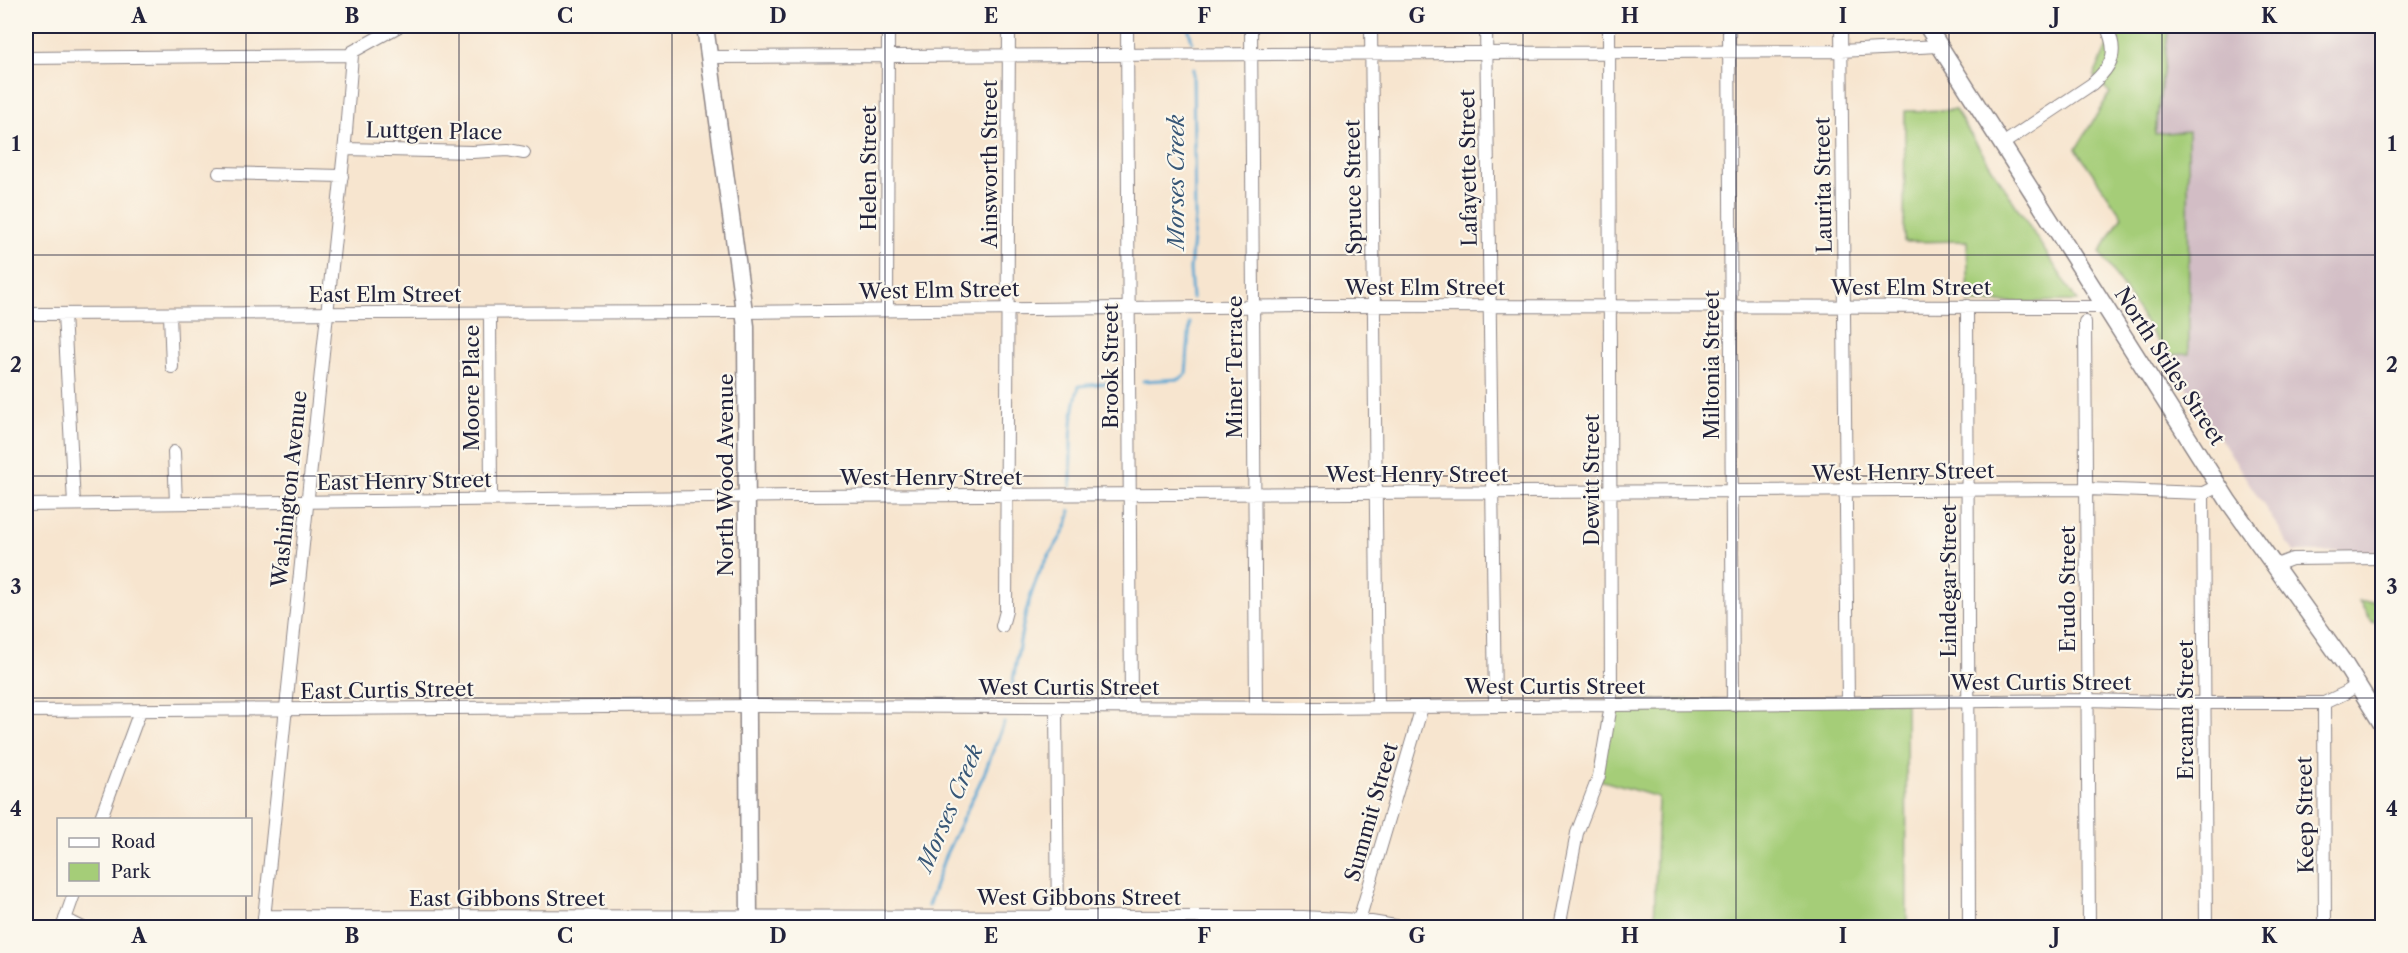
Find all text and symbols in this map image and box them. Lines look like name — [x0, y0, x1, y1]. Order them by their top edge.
text: A — [130, 4, 147, 28]
text: B — [345, 4, 360, 28]
text: C — [557, 4, 573, 28]
text: D — [769, 4, 787, 28]
text: E — [984, 4, 998, 28]
text: F — [1197, 4, 1211, 28]
text: G — [1409, 4, 1426, 28]
text: H — [1621, 4, 1639, 28]
text: I — [1839, 4, 1847, 28]
text: J — [2048, 4, 2060, 28]
text: K — [2261, 4, 2278, 28]
street label: Ainsworth Street — [977, 79, 1002, 249]
street label: Lafayette Street — [1454, 88, 1482, 247]
street label: Helen Street — [856, 105, 881, 231]
water label: Morses Creek — [1163, 114, 1190, 253]
street label: Laurita Street — [1809, 116, 1837, 253]
street label: Luttgen Place — [365, 117, 503, 145]
street label: Spruce Street — [1339, 119, 1367, 255]
text: 1 — [12, 132, 21, 156]
text: 1 — [2388, 132, 2397, 156]
street label: West Elm Street — [1344, 275, 1506, 300]
street label: West Elm Street — [1830, 275, 1992, 300]
street label: West Elm Street — [858, 276, 1020, 304]
street label: East Elm Street — [309, 282, 462, 307]
street label: North Stiles Street — [2110, 282, 2231, 450]
street label: Miltonia Street — [1699, 290, 1724, 440]
street label: Miner Terrace — [1222, 296, 1247, 438]
street label: Brook Street — [1098, 303, 1123, 429]
street label: Moore Place — [459, 325, 484, 451]
text: 2 — [10, 353, 22, 377]
text: 2 — [2386, 353, 2398, 377]
street label: North Wood Avenue — [713, 373, 738, 577]
street label: Washington Avenue — [266, 389, 312, 590]
street label: Dewitt Street — [1579, 413, 1604, 546]
street label: West Henry Street — [1811, 458, 1995, 486]
street label: West Henry Street — [1325, 462, 1509, 487]
street label: West Henry Street — [839, 465, 1023, 490]
street label: East Henry Street — [316, 467, 492, 495]
street label: Lindegar Street — [1936, 504, 1961, 658]
street label: Erudo Street — [2055, 525, 2080, 653]
text: 3 — [10, 575, 22, 599]
text: 3 — [2386, 575, 2398, 599]
street label: Ercama Street — [2173, 639, 2198, 780]
street label: West Curtis Street — [1949, 670, 2132, 695]
street label: West Curtis Street — [1463, 674, 1646, 699]
street label: West Curtis Street — [977, 675, 1160, 700]
street label: East Curtis Street — [300, 676, 475, 704]
street label: Summit Street — [1339, 739, 1403, 884]
water label: Morses Creek — [910, 740, 989, 878]
street label: Keep Street — [2291, 756, 2319, 874]
text: 4 — [10, 797, 22, 821]
text: 4 — [2386, 797, 2398, 821]
legend — [57, 818, 252, 896]
text: Road — [111, 831, 156, 853]
text: Park — [111, 861, 152, 883]
street label: West Gibbons Street — [976, 885, 1182, 910]
street label: East Gibbons Street — [409, 886, 606, 911]
text: A — [130, 924, 147, 948]
text: B — [345, 924, 360, 948]
text: C — [557, 924, 573, 948]
text: D — [769, 924, 787, 948]
text: E — [984, 924, 998, 948]
text: F — [1197, 924, 1211, 948]
text: G — [1409, 924, 1426, 948]
text: H — [1621, 924, 1639, 948]
text: I — [1839, 924, 1847, 948]
text: J — [2048, 924, 2060, 948]
text: K — [2261, 924, 2278, 948]

